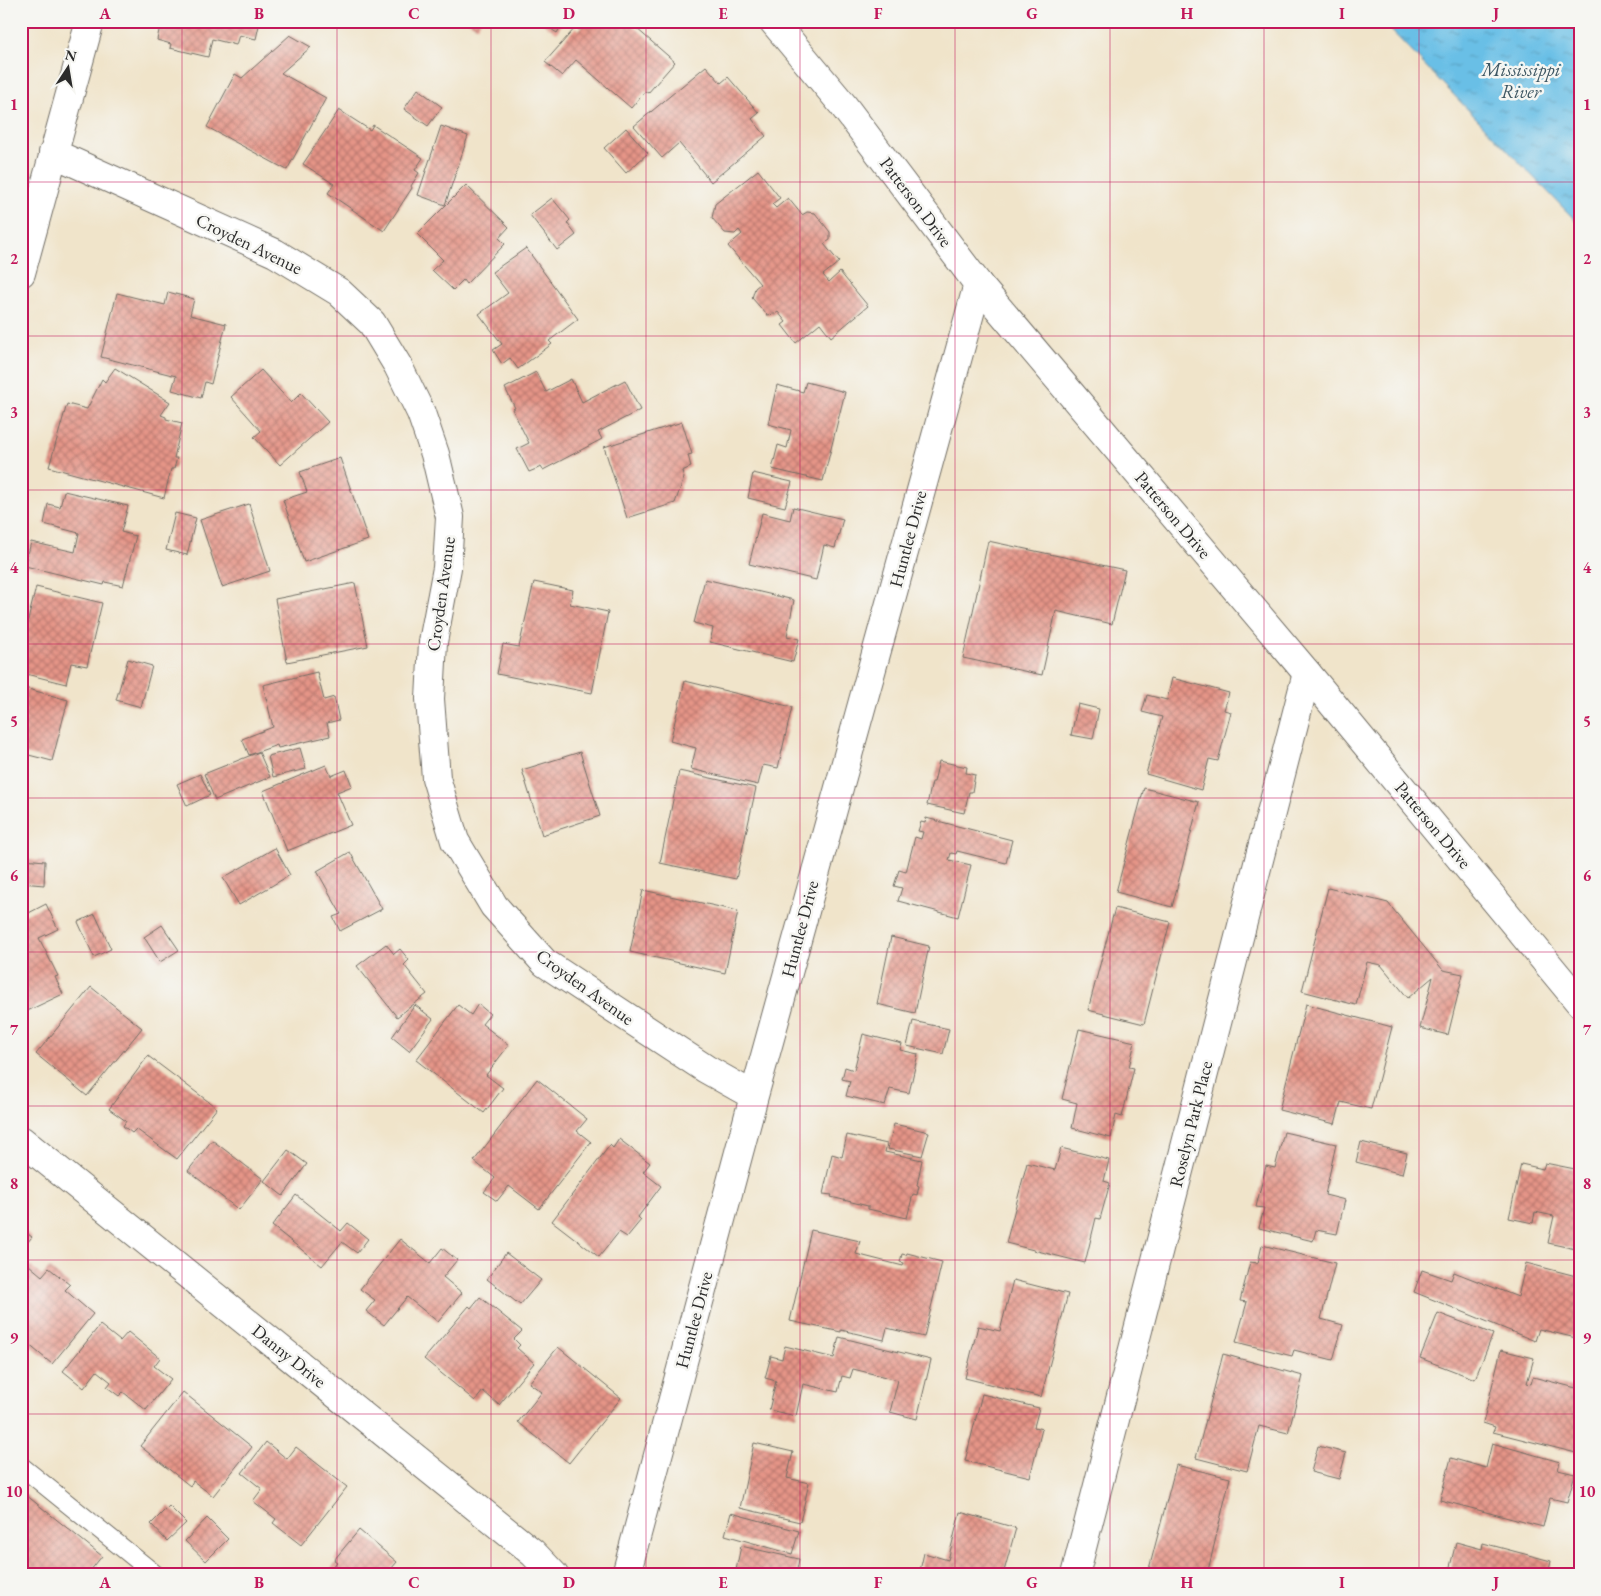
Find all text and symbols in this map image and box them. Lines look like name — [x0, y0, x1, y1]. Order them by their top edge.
text: A — [98, 3, 111, 24]
text: B — [254, 3, 264, 24]
text: C — [408, 3, 420, 24]
text: D — [563, 3, 575, 24]
text: E — [718, 3, 728, 24]
text: F — [874, 3, 883, 24]
text: G — [1026, 3, 1038, 24]
text: H — [1181, 3, 1194, 24]
text: I — [1339, 3, 1345, 24]
text: J — [1491, 3, 1499, 24]
north arrow — [42, 42, 92, 92]
text: N — [63, 45, 79, 65]
water label: Mississippi River — [1481, 57, 1562, 104]
text: 1 — [10, 94, 18, 115]
text: 1 — [1583, 94, 1591, 115]
street label: Patterson Drive — [875, 152, 958, 251]
street label: Croyden Avenue — [192, 208, 306, 279]
text: 2 — [10, 248, 19, 269]
text: 2 — [1583, 248, 1592, 269]
text: 3 — [10, 402, 18, 423]
text: 3 — [1583, 402, 1591, 423]
street label: Patterson Drive — [1130, 466, 1217, 563]
street label: Huntlee Drive — [884, 488, 931, 590]
street label: Croyden Avenue — [421, 535, 460, 653]
text: 4 — [10, 557, 19, 578]
text: 4 — [1583, 557, 1592, 578]
text: 5 — [10, 711, 18, 732]
text: 5 — [1583, 711, 1591, 732]
street label: Patterson Drive — [1390, 776, 1477, 873]
text: 6 — [10, 865, 19, 886]
text: 6 — [1583, 865, 1592, 886]
street label: Huntlee Drive — [776, 878, 823, 980]
street label: Croyden Avenue — [532, 943, 639, 1030]
text: 7 — [10, 1019, 19, 1040]
text: 7 — [1583, 1019, 1592, 1040]
street label: Roselyn Park Place — [1164, 1058, 1217, 1190]
text: 8 — [10, 1173, 18, 1194]
text: 8 — [1583, 1173, 1591, 1194]
street label: Huntlee Drive — [670, 1269, 717, 1371]
street label: Danny Drive — [248, 1319, 331, 1393]
text: 9 — [10, 1327, 19, 1348]
text: 9 — [1583, 1327, 1592, 1348]
text: 10 — [6, 1481, 23, 1502]
text: 10 — [1579, 1481, 1596, 1502]
text: A — [98, 1572, 111, 1593]
text: B — [254, 1572, 264, 1593]
text: C — [408, 1572, 420, 1593]
text: D — [563, 1572, 575, 1593]
text: E — [718, 1572, 728, 1593]
text: F — [874, 1572, 883, 1593]
text: G — [1026, 1572, 1038, 1593]
text: H — [1181, 1572, 1194, 1593]
text: I — [1339, 1572, 1345, 1593]
text: J — [1491, 1572, 1499, 1593]

